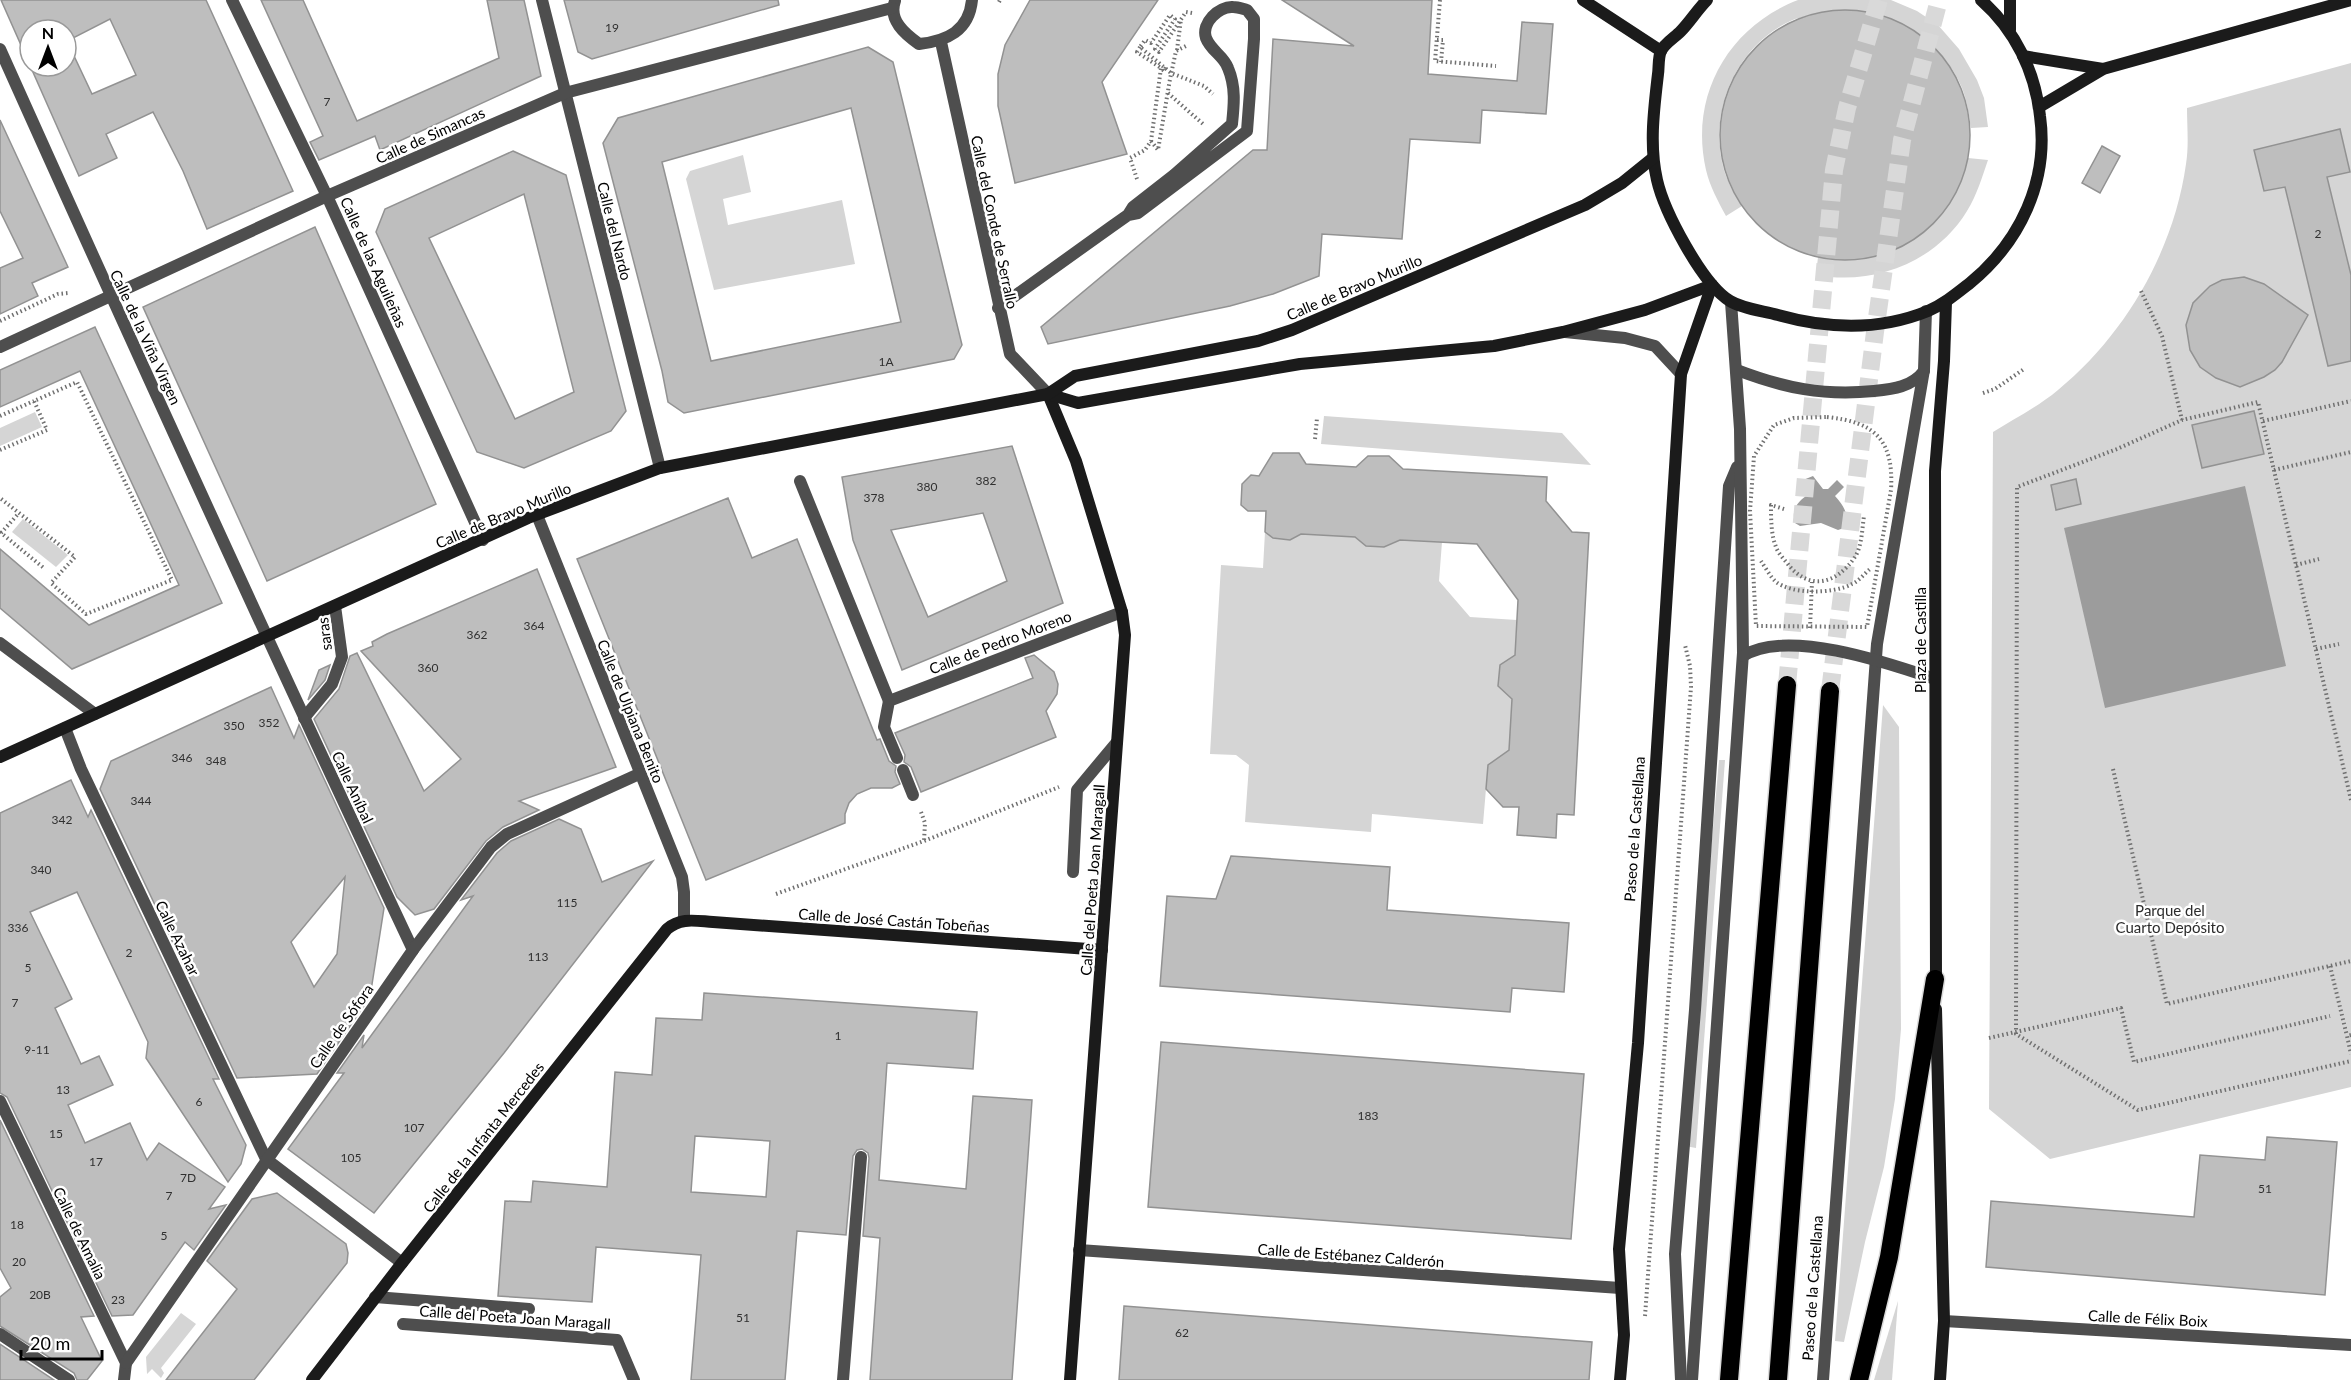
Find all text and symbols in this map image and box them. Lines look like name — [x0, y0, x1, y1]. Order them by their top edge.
north arrow — [18, 18, 78, 78]
house number: 19 — [605, 20, 619, 35]
text: N — [42, 23, 54, 42]
house number: 7 — [324, 94, 331, 109]
street label: Calle de Simancas — [373, 103, 487, 167]
street label: Calle del Conde de Serrallo — [968, 134, 1022, 310]
street label: Calle del Nardo — [594, 180, 636, 282]
street label: Calle de las Aguileñas — [337, 194, 411, 330]
house number: 2 — [2315, 226, 2322, 241]
street label: Calle de Bravo Murillo — [1284, 250, 1424, 324]
street label: Calle de la Viña Virgen — [107, 267, 185, 407]
house number: 1A — [878, 354, 894, 369]
house number: 382 — [976, 473, 996, 488]
street label: Calle de Bravo Murillo — [433, 478, 573, 552]
house number: 380 — [917, 479, 937, 494]
house number: 378 — [864, 490, 884, 505]
street label: Plaza de Castilla — [1911, 587, 1929, 693]
street label: Calle de Pedro Moreno — [926, 607, 1074, 677]
street label: saras — [313, 616, 335, 652]
house number: 364 — [524, 618, 544, 633]
house number: 362 — [467, 627, 487, 642]
street label: Calle de Ulpiana Benito — [594, 637, 668, 785]
house number: 360 — [418, 660, 438, 675]
house number: 352 — [259, 715, 279, 730]
house number: 350 — [224, 718, 244, 733]
street label: Calle Aníbal — [328, 748, 378, 826]
house number: 346 — [172, 750, 192, 765]
house number: 348 — [206, 753, 226, 768]
street label: Paseo de la Castellana — [1620, 756, 1648, 902]
street label: Calle del Poeta Joan Maragall — [1076, 784, 1108, 976]
house number: 344 — [131, 793, 151, 808]
house number: 342 — [52, 812, 72, 827]
house number: 340 — [31, 862, 51, 877]
house number: 115 — [557, 895, 577, 910]
street label: Calle Azahar — [152, 897, 204, 979]
park label: Parque del Cuarto Depósito — [2116, 901, 2224, 936]
street label: Calle de José Castán Tobeñas — [798, 904, 990, 936]
house number: 336 — [8, 920, 28, 935]
house number: 2 — [126, 945, 133, 960]
house number: 113 — [528, 949, 548, 964]
house number: 5 — [25, 960, 32, 975]
street label: Calle de Sófora — [305, 980, 377, 1072]
house number: 7 — [12, 995, 19, 1010]
house number: 1 — [835, 1028, 842, 1043]
house number: 9-11 — [24, 1042, 50, 1057]
street label: Calle de la Infanta Mercedes — [419, 1058, 547, 1216]
house number: 13 — [56, 1082, 70, 1097]
house number: 6 — [196, 1094, 203, 1109]
house number: 183 — [1358, 1108, 1378, 1123]
house number: 107 — [404, 1120, 424, 1135]
house number: 15 — [49, 1126, 63, 1141]
house number: 105 — [341, 1150, 361, 1165]
house number: 17 — [89, 1154, 103, 1169]
house number: 7D — [180, 1170, 196, 1185]
house number: 51 — [2258, 1181, 2272, 1196]
street label: Calle de Amalia — [50, 1184, 110, 1282]
house number: 7 — [166, 1188, 173, 1203]
street label: Paseo de la Castellana — [1798, 1215, 1826, 1361]
house number: 18 — [10, 1217, 24, 1232]
house number: 5 — [161, 1228, 168, 1243]
street label: Calle de Estébanez Calderón — [1257, 1240, 1445, 1270]
house number: 20 — [12, 1254, 26, 1269]
house number: 20B — [29, 1287, 51, 1302]
house number: 23 — [111, 1292, 125, 1307]
street label: Calle del Poeta Joan Maragall — [419, 1301, 611, 1333]
street label: Calle de Félix Boix — [2088, 1306, 2209, 1330]
house number: 51 — [736, 1310, 750, 1325]
scale bar — [21, 1323, 102, 1361]
house number: 62 — [1175, 1325, 1189, 1340]
text: 20 m — [30, 1332, 70, 1354]

